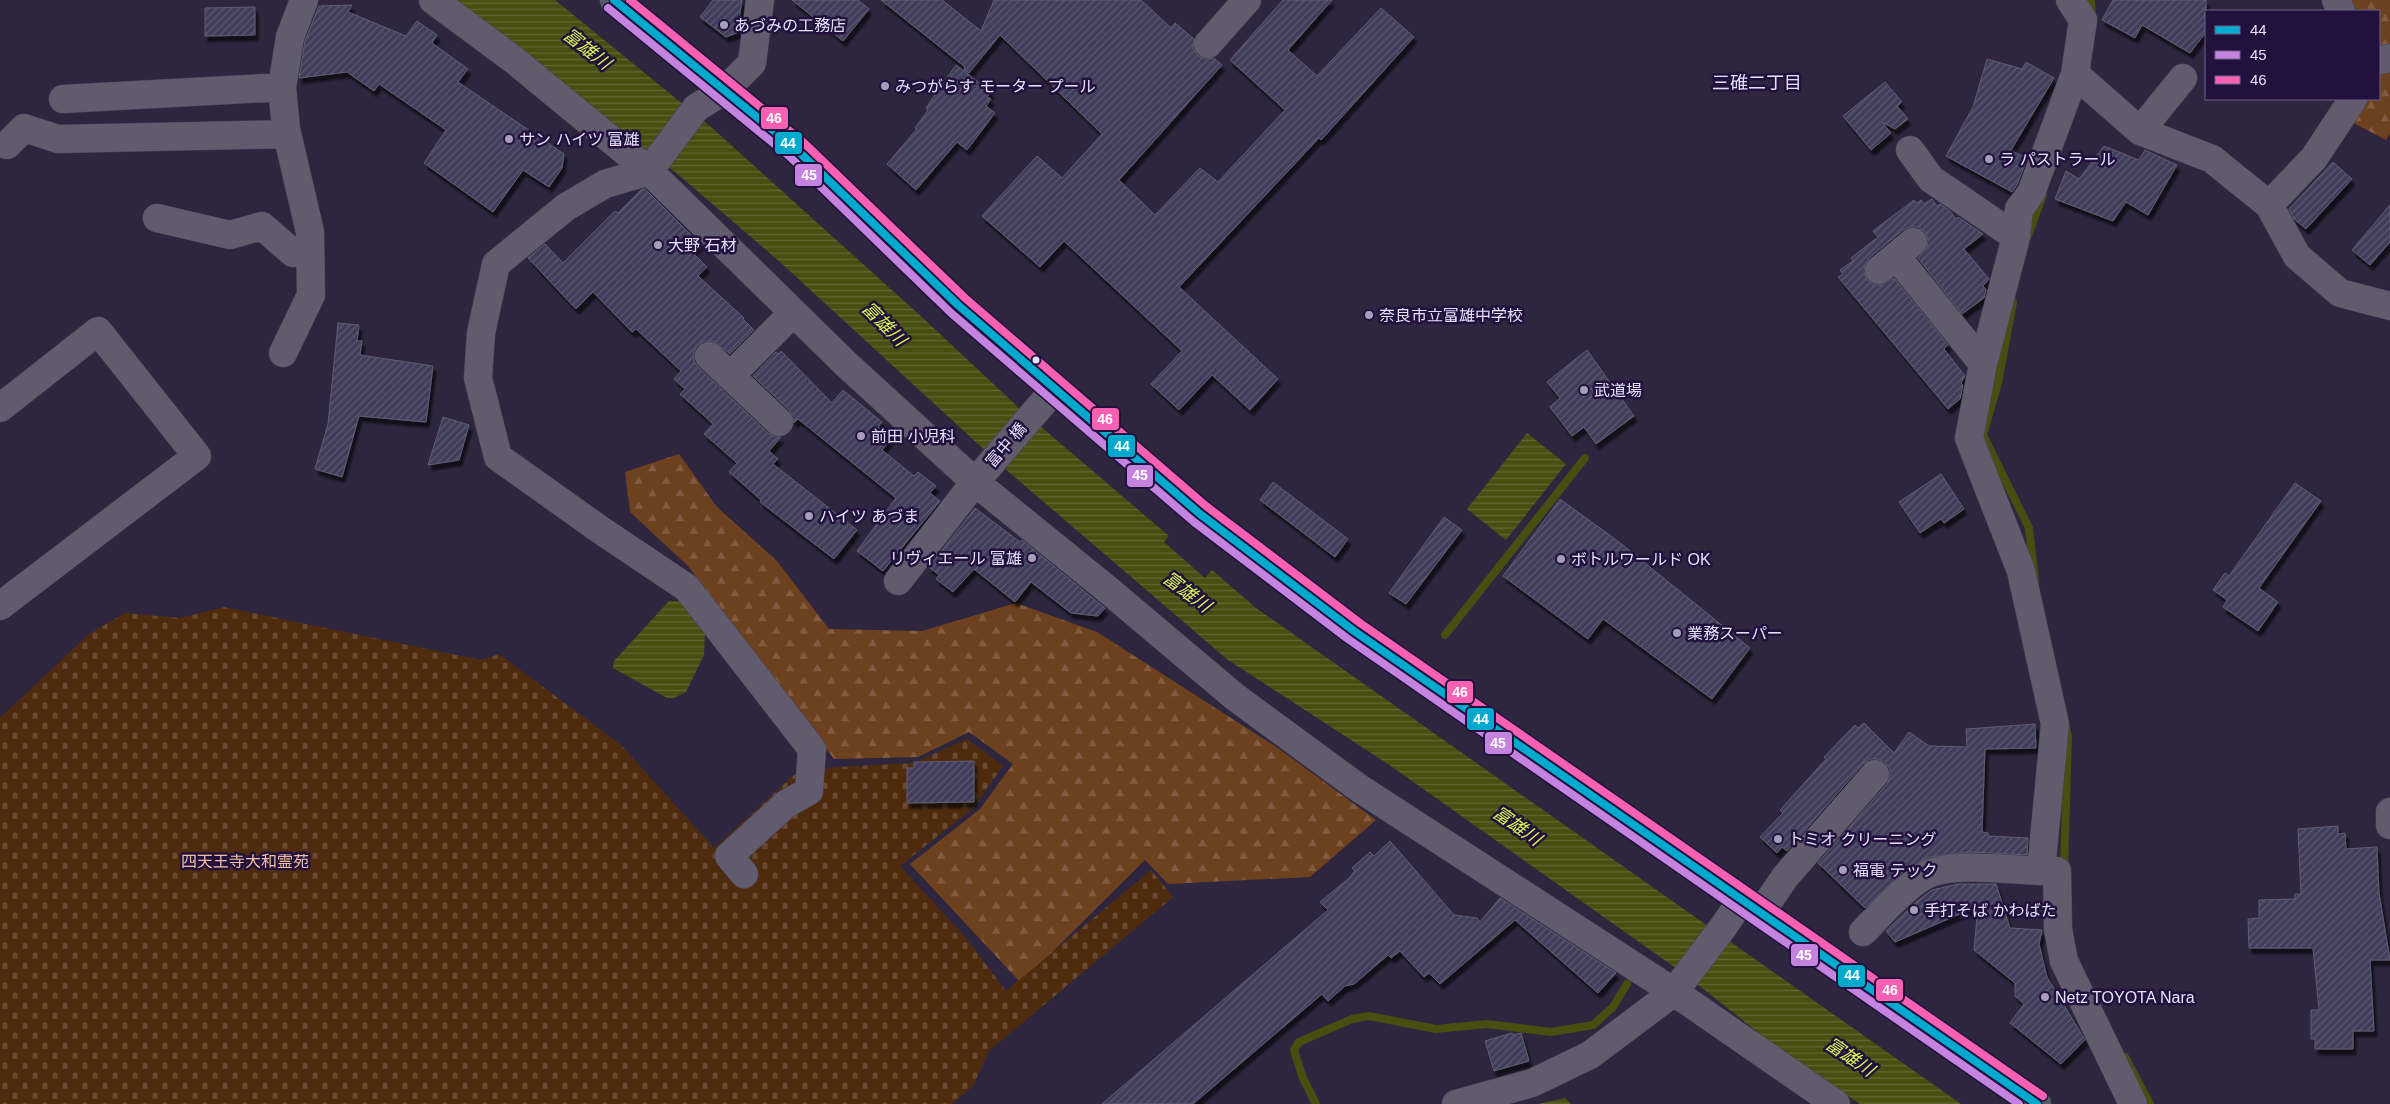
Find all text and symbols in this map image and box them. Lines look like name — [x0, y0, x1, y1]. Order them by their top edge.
legend — [2205, 10, 2380, 100]
place label: あづみの工務店 — [734, 17, 846, 34]
marker: あづみの工務店 — [718, 19, 730, 31]
text: 44 — [2250, 21, 2267, 38]
water label: 富雄川 — [560, 24, 616, 75]
text: 45 — [2250, 46, 2267, 63]
text: 46 — [2250, 71, 2267, 88]
district label: 三碓二丁目 — [1712, 73, 1802, 93]
place label: みつがらす モーター プール — [895, 78, 1096, 95]
marker: みつがらす モーター プール — [879, 80, 891, 92]
line badge: 46 — [760, 106, 789, 130]
text: 46 — [766, 110, 782, 126]
place label: サン ハイツ 富雄 — [519, 131, 640, 148]
line badge: 44 — [774, 131, 803, 155]
marker: サン ハイツ 富雄 — [503, 133, 515, 145]
text: 44 — [780, 135, 796, 151]
place label: ラ パストラール — [1999, 151, 2115, 168]
marker: ラ パストラール — [1983, 153, 1995, 165]
line badge: 45 — [794, 163, 823, 187]
text: 45 — [801, 167, 817, 183]
place label: 大野 石材 — [668, 237, 736, 254]
marker: 大野 石材 — [652, 239, 664, 251]
water label: 富雄川 — [858, 298, 912, 352]
place label: 奈良市立富雄中学校 — [1379, 307, 1523, 324]
marker: 奈良市立富雄中学校 — [1363, 309, 1375, 321]
unlabelled marker — [1031, 355, 1041, 365]
place label: 武道場 — [1594, 382, 1642, 399]
marker: 武道場 — [1578, 384, 1590, 396]
line badge: 46 — [1091, 407, 1120, 431]
text: 46 — [1097, 411, 1113, 427]
street label: 富中 橋 — [982, 420, 1030, 470]
place label: 前田 小児科 — [871, 428, 955, 445]
marker: 前田 小児科 — [855, 430, 867, 442]
line badge: 44 — [1107, 434, 1136, 458]
text: 44 — [1114, 438, 1130, 454]
line badge: 45 — [1126, 464, 1154, 488]
text: 45 — [1132, 467, 1148, 483]
place label: ハイツ あづま — [819, 508, 919, 525]
marker: ハイツ あづま — [803, 510, 815, 522]
place label: リヴィエール 富雄 — [890, 550, 1022, 567]
place label: ボトルワールド OK — [1571, 551, 1711, 568]
marker: リヴィエール 富雄 — [1026, 552, 1038, 564]
marker: ボトルワールド OK — [1555, 553, 1567, 565]
water label: 富雄川 — [1159, 568, 1216, 617]
place label: 業務スーパー — [1687, 625, 1783, 642]
marker: 業務スーパー — [1671, 627, 1683, 639]
line badge: 46 — [1446, 680, 1474, 704]
text: 46 — [1452, 684, 1468, 700]
line badge: 44 — [1466, 707, 1495, 731]
text: 44 — [1473, 711, 1489, 727]
line badge: 45 — [1484, 731, 1513, 755]
text: 45 — [1490, 735, 1506, 751]
water label: 富雄川 — [1489, 802, 1546, 851]
place label: トミオ クリーニング — [1788, 831, 1936, 848]
marker: トミオ クリーニング — [1772, 833, 1784, 845]
park label: 四天王寺大和霊苑 — [181, 853, 309, 870]
place label: 福電 テック — [1853, 862, 1937, 879]
marker: 福電 テック — [1837, 864, 1849, 876]
place label: 手打そば かわばた — [1924, 902, 2056, 919]
marker: 手打そば かわばた — [1908, 904, 1920, 916]
line badge: 45 — [1790, 943, 1819, 967]
text: 45 — [1796, 947, 1812, 963]
line badge: 44 — [1837, 964, 1866, 988]
text: 44 — [1844, 967, 1860, 983]
line badge: 46 — [1875, 978, 1904, 1002]
text: 46 — [1882, 982, 1898, 998]
place label: Netz TOYOTA Nara — [2055, 989, 2195, 1006]
marker: Netz TOYOTA Nara — [2039, 991, 2051, 1003]
water label: 富雄川 — [1822, 1034, 1880, 1082]

